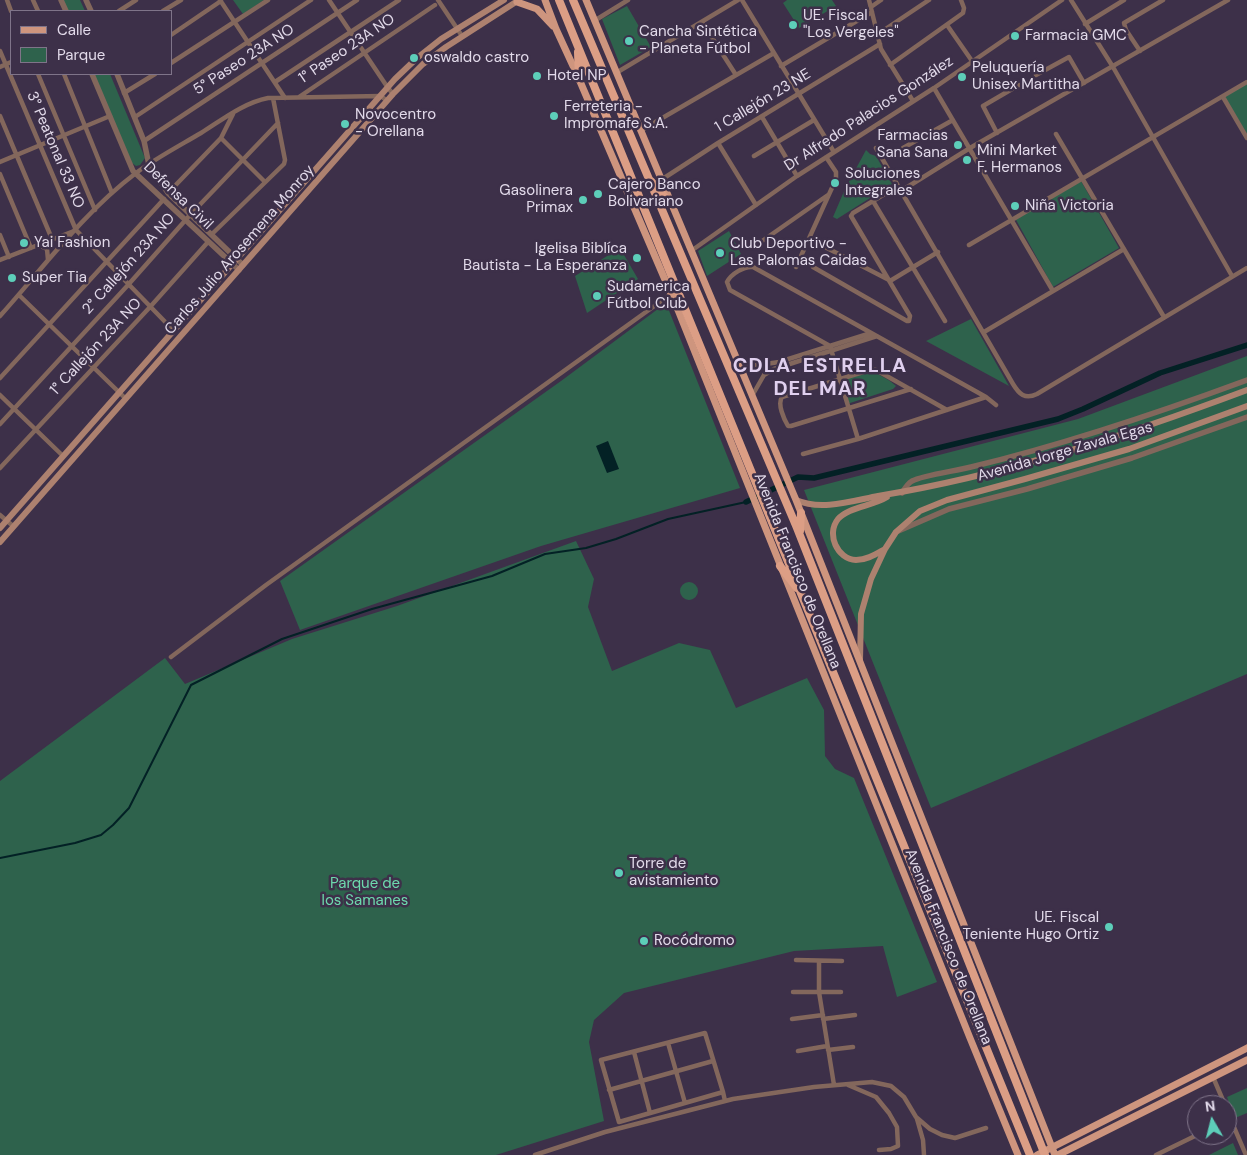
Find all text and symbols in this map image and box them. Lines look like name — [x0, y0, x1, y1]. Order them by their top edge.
place label: UE. Fiscal "Los Vergeles" — [803, 7, 899, 42]
legend — [10, 10, 172, 75]
street label: 1° Paseo 23A NO — [296, 10, 398, 88]
marker: UE. Fiscal "Los Vergeles" — [787, 19, 799, 31]
text: Calle — [57, 20, 91, 40]
street label: 5° Paseo 23A NO — [190, 21, 298, 99]
place label: Cancha Sintética - Planeta Fútbol — [639, 23, 757, 58]
place label: Farmacia GMC — [1025, 27, 1127, 45]
marker: Farmacia GMC — [1009, 30, 1021, 42]
marker: Cancha Sintética - Planeta Fútbol — [623, 35, 635, 47]
text: Parque — [57, 45, 105, 65]
place label: oswaldo castro — [424, 49, 529, 67]
marker: oswaldo castro — [408, 52, 420, 64]
street label: Dr Alfredo Palacios González — [781, 53, 957, 175]
place label: Peluquería Unisex Martitha — [972, 59, 1080, 94]
street label: 1 Callejón 23 NE — [712, 65, 814, 137]
place label: Hotel NP — [547, 67, 606, 85]
marker: Hotel NP — [531, 70, 543, 82]
marker: Peluquería Unisex Martitha — [956, 71, 968, 83]
street label: 3° Peatonal 33 NO — [22, 89, 88, 211]
place label: Ferreteria - Impromafe S.A. — [564, 98, 668, 133]
place label: Novocentro - Orellana — [355, 106, 436, 141]
marker: Ferreteria - Impromafe S.A. — [548, 110, 560, 122]
marker: Novocentro - Orellana — [339, 118, 351, 130]
place label: Farmacias Sana Sana — [877, 127, 948, 162]
marker: Farmacias Sana Sana — [952, 139, 964, 151]
place label: Mini Market F. Hermanos — [977, 142, 1062, 177]
marker: Mini Market F. Hermanos — [961, 154, 973, 166]
street label: Defensa Civil — [140, 158, 216, 234]
street label: Carlos Julio Arosemena Monroy — [161, 161, 319, 339]
place label: Soluciones Integrales — [845, 165, 920, 200]
place label: Cajero Banco Bolivariano — [608, 176, 701, 211]
marker: Soluciones Integrales — [829, 177, 841, 189]
place label: Gasolinera Primax — [499, 182, 573, 217]
marker: Cajero Banco Bolivariano — [592, 188, 604, 200]
marker: Gasolinera Primax — [577, 194, 589, 206]
place label: Niña Victoria — [1025, 197, 1114, 215]
marker: Niña Victoria — [1009, 200, 1021, 212]
street label: 2° Callejón 23A NO — [79, 210, 179, 318]
place label: Yai Fashion — [34, 234, 110, 252]
place label: Club Deportivo - Las Palomas Caidas — [730, 235, 867, 270]
marker: Yai Fashion — [18, 237, 30, 249]
place label: Igelisa Biblíca Bautista - La Esperanza — [463, 240, 627, 275]
marker: Club Deportivo - Las Palomas Caidas — [714, 247, 726, 259]
marker: Igelisa Biblíca Bautista - La Esperanza — [631, 252, 643, 264]
place label: Super Tia — [22, 269, 87, 287]
marker: Super Tia — [6, 272, 18, 284]
place label: Sudamerica Fútbol Club — [607, 278, 690, 313]
marker: Sudamerica Fútbol Club — [591, 290, 603, 302]
street label: 1° Callejón 23A NO — [46, 295, 146, 399]
district label: CDLA. ESTRELLA DEL MAR — [731, 355, 909, 402]
street label: Avenida Jorge Zavala Egas — [975, 418, 1155, 486]
street label: Avenida Francisco de Orellana — [749, 471, 845, 671]
street label: Avenida Francisco de Orellana — [900, 847, 996, 1047]
place label: Torre de avistamiento — [629, 855, 718, 890]
marker: Torre de avistamiento — [613, 867, 625, 879]
park label: Parque de los Samanes — [322, 875, 408, 910]
place label: UE. Fiscal Teniente Hugo Ortiz — [963, 909, 1099, 944]
marker: UE. Fiscal Teniente Hugo Ortiz — [1103, 921, 1115, 933]
place label: Rocódromo — [654, 932, 735, 950]
marker: Rocódromo — [638, 935, 650, 947]
north arrow — [1187, 1095, 1237, 1145]
text: N — [1204, 1097, 1216, 1116]

